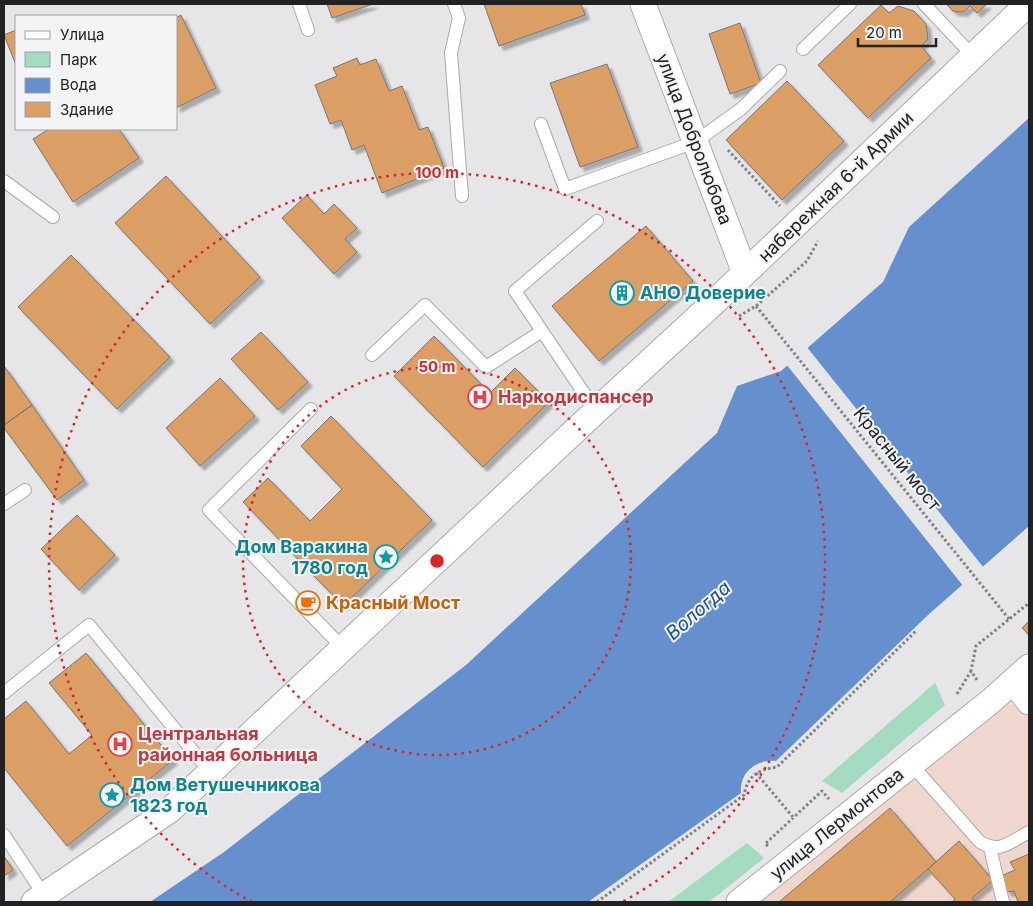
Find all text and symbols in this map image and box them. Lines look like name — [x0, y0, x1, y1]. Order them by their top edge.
legend — [15, 15, 178, 130]
scale bar — [858, 15, 936, 47]
text: 20 m — [866, 23, 902, 42]
text: Улица — [60, 25, 104, 44]
text: Парк — [60, 50, 97, 69]
street label: улица Добролюбова — [652, 50, 737, 227]
text: Вода — [60, 75, 97, 94]
text: Здание — [60, 100, 114, 119]
street label: набережная 6-й Армии — [754, 107, 917, 266]
text: 100 m — [415, 163, 459, 182]
building icon: АНО Доверие — [609, 280, 635, 306]
place label: АНО Доверие — [640, 282, 766, 303]
text: 50 m — [419, 357, 455, 376]
hospital icon: Наркодиспансер — [467, 384, 493, 410]
place label: Наркодиспансер — [498, 386, 654, 407]
street label: Красный мост — [849, 403, 946, 515]
place label: Дом Варакина 1780 год — [235, 536, 368, 578]
place icon: Дом Варакина 1780 год — [373, 544, 399, 570]
centre of rings — [428, 552, 446, 570]
water label: Вологда — [661, 576, 736, 645]
cafe icon: Красный Мост — [295, 590, 321, 616]
place label: Красный Мост — [326, 592, 460, 613]
place label: Центральная районная больница — [138, 723, 318, 765]
hospital icon: Центральная районная больница — [107, 731, 133, 757]
street label: улица Лермонтова — [766, 763, 908, 884]
place label: Дом Ветушечникова 1823 год — [130, 774, 320, 816]
place icon: Дом Ветушечникова 1823 год — [99, 782, 125, 808]

